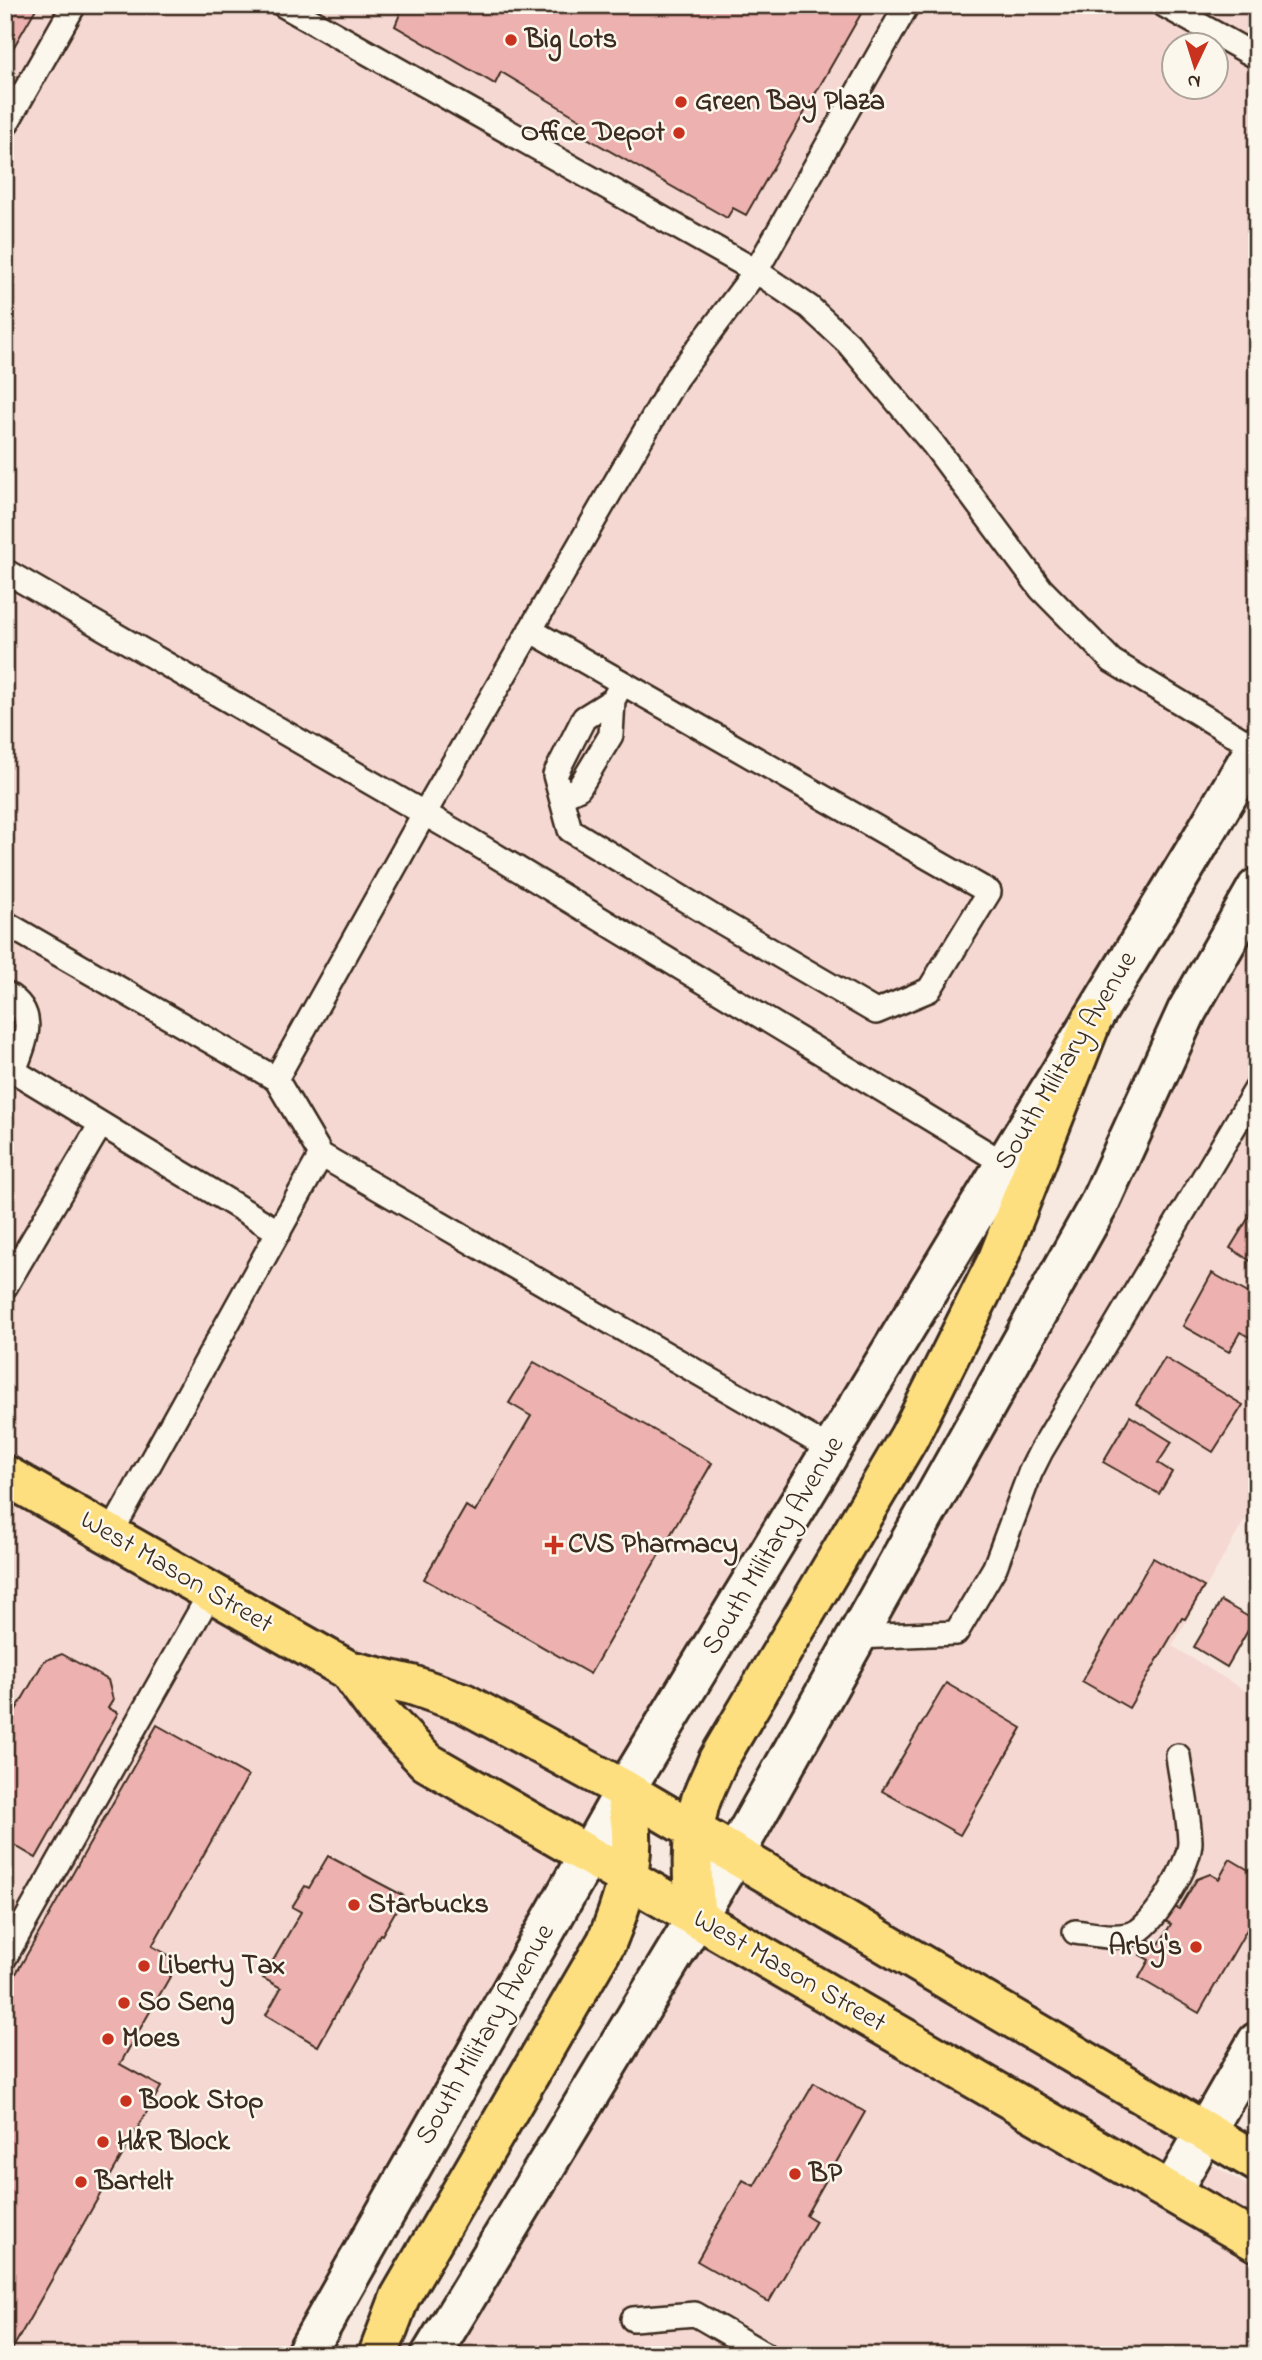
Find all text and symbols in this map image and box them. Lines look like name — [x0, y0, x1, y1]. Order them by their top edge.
place label: Big Lots — [523, 20, 617, 62]
marker: Big Lots — [503, 32, 519, 48]
north arrow — [1160, 32, 1230, 102]
text: N — [1186, 67, 1201, 94]
place label: Green Bay Plaza — [695, 82, 885, 123]
marker: Green Bay Plaza — [673, 94, 689, 110]
place label: Office Depot — [521, 113, 666, 154]
marker: Office Depot — [671, 125, 687, 141]
street label: South Military Avenue — [985, 943, 1149, 1178]
street label: South Military Avenue — [692, 1428, 856, 1663]
street label: West Mason Street — [72, 1501, 280, 1645]
place label: CVS Pharmacy — [568, 1525, 738, 1566]
marker: CVS Pharmacy — [546, 1537, 562, 1553]
place label: Starbucks — [368, 1885, 489, 1926]
marker: Starbucks — [346, 1897, 362, 1913]
street label: West Mason Street — [685, 1900, 893, 2044]
street label: South Military Avenue — [406, 1916, 566, 2153]
place label: Arby's — [1109, 1927, 1182, 1968]
marker: Arby's — [1188, 1939, 1204, 1955]
place label: Liberty Tax — [158, 1946, 285, 1987]
marker: Liberty Tax — [136, 1958, 152, 1974]
place label: So Seng — [138, 1983, 234, 2025]
marker: So Seng — [116, 1995, 132, 2011]
place label: Moes — [122, 2019, 180, 2060]
marker: Moes — [100, 2031, 116, 2047]
place label: Book Stop — [138, 2081, 264, 2122]
marker: Book Stop — [118, 2093, 134, 2109]
place label: H&R Block — [117, 2122, 230, 2163]
marker: H&R Block — [95, 2134, 111, 2150]
place label: BP — [807, 2154, 843, 2195]
place label: Bartelt — [93, 2162, 174, 2203]
marker: BP — [787, 2166, 803, 2182]
marker: Bartelt — [73, 2174, 89, 2190]

